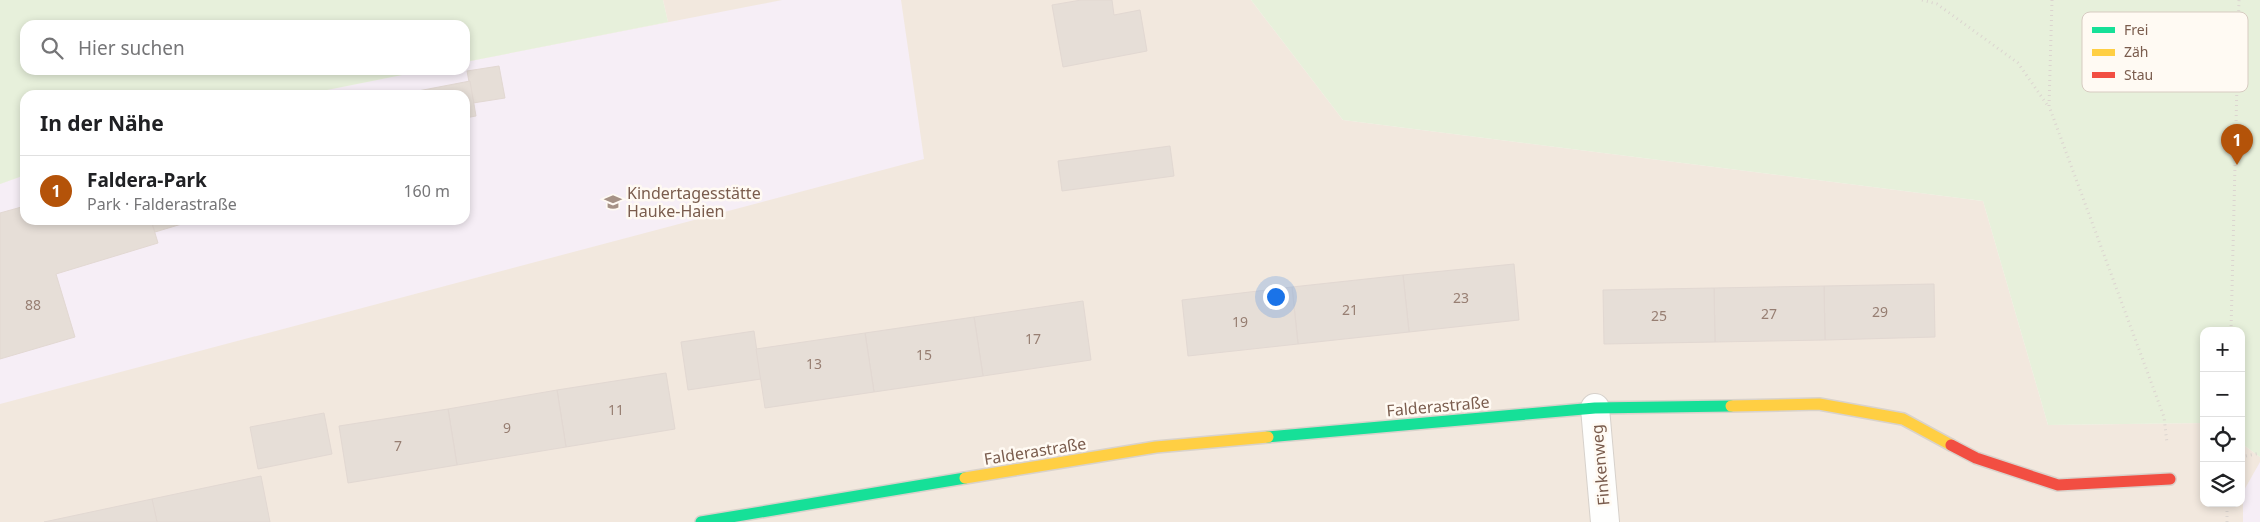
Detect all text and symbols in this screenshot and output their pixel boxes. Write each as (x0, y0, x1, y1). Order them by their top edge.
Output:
legend (2082, 12, 2248, 92)
search box (20, 20, 470, 75)
text: Frei (2124, 20, 2148, 39)
icon: search (38, 34, 66, 62)
text: Hier suchen (78, 35, 185, 61)
text: Zäh (2124, 42, 2149, 61)
text: Stau (2124, 65, 2153, 84)
text: In der Nähe (40, 109, 164, 137)
pin: 1 (2221, 124, 2253, 165)
text: Faldera-Park (87, 167, 207, 193)
text: 1 (51, 180, 61, 202)
text: 160 m (403, 180, 450, 202)
place label: Kindertagesstätte Hauke-Haien (627, 182, 761, 222)
school or university icon: Kindertagesstätte Hauke-Haien (603, 192, 623, 212)
text: Park · Falderastraße (87, 193, 237, 215)
your location (1263, 284, 1289, 310)
house number: 23 (1453, 288, 1469, 307)
house number: 88 (25, 295, 41, 314)
house number: 21 (1342, 300, 1358, 319)
house number: 29 (1872, 302, 1888, 321)
house number: 27 (1761, 304, 1777, 323)
house number: 25 (1651, 306, 1667, 325)
house number: 19 (1232, 312, 1248, 331)
map controls (2200, 327, 2245, 507)
button: + (2200, 327, 2245, 372)
house number: 17 (1025, 329, 1041, 348)
house number: 15 (916, 345, 932, 364)
house number: 13 (806, 354, 822, 373)
button: − (2200, 372, 2245, 417)
street label: Falderastraße (1386, 391, 1490, 421)
house number: 11 (608, 400, 624, 419)
button: locate (2200, 417, 2245, 462)
house number: 9 (503, 418, 511, 437)
street label: Finkenweg (1586, 424, 1614, 506)
street label: Falderastraße (982, 432, 1088, 470)
house number: 7 (394, 436, 402, 455)
button: layers (2200, 462, 2245, 507)

